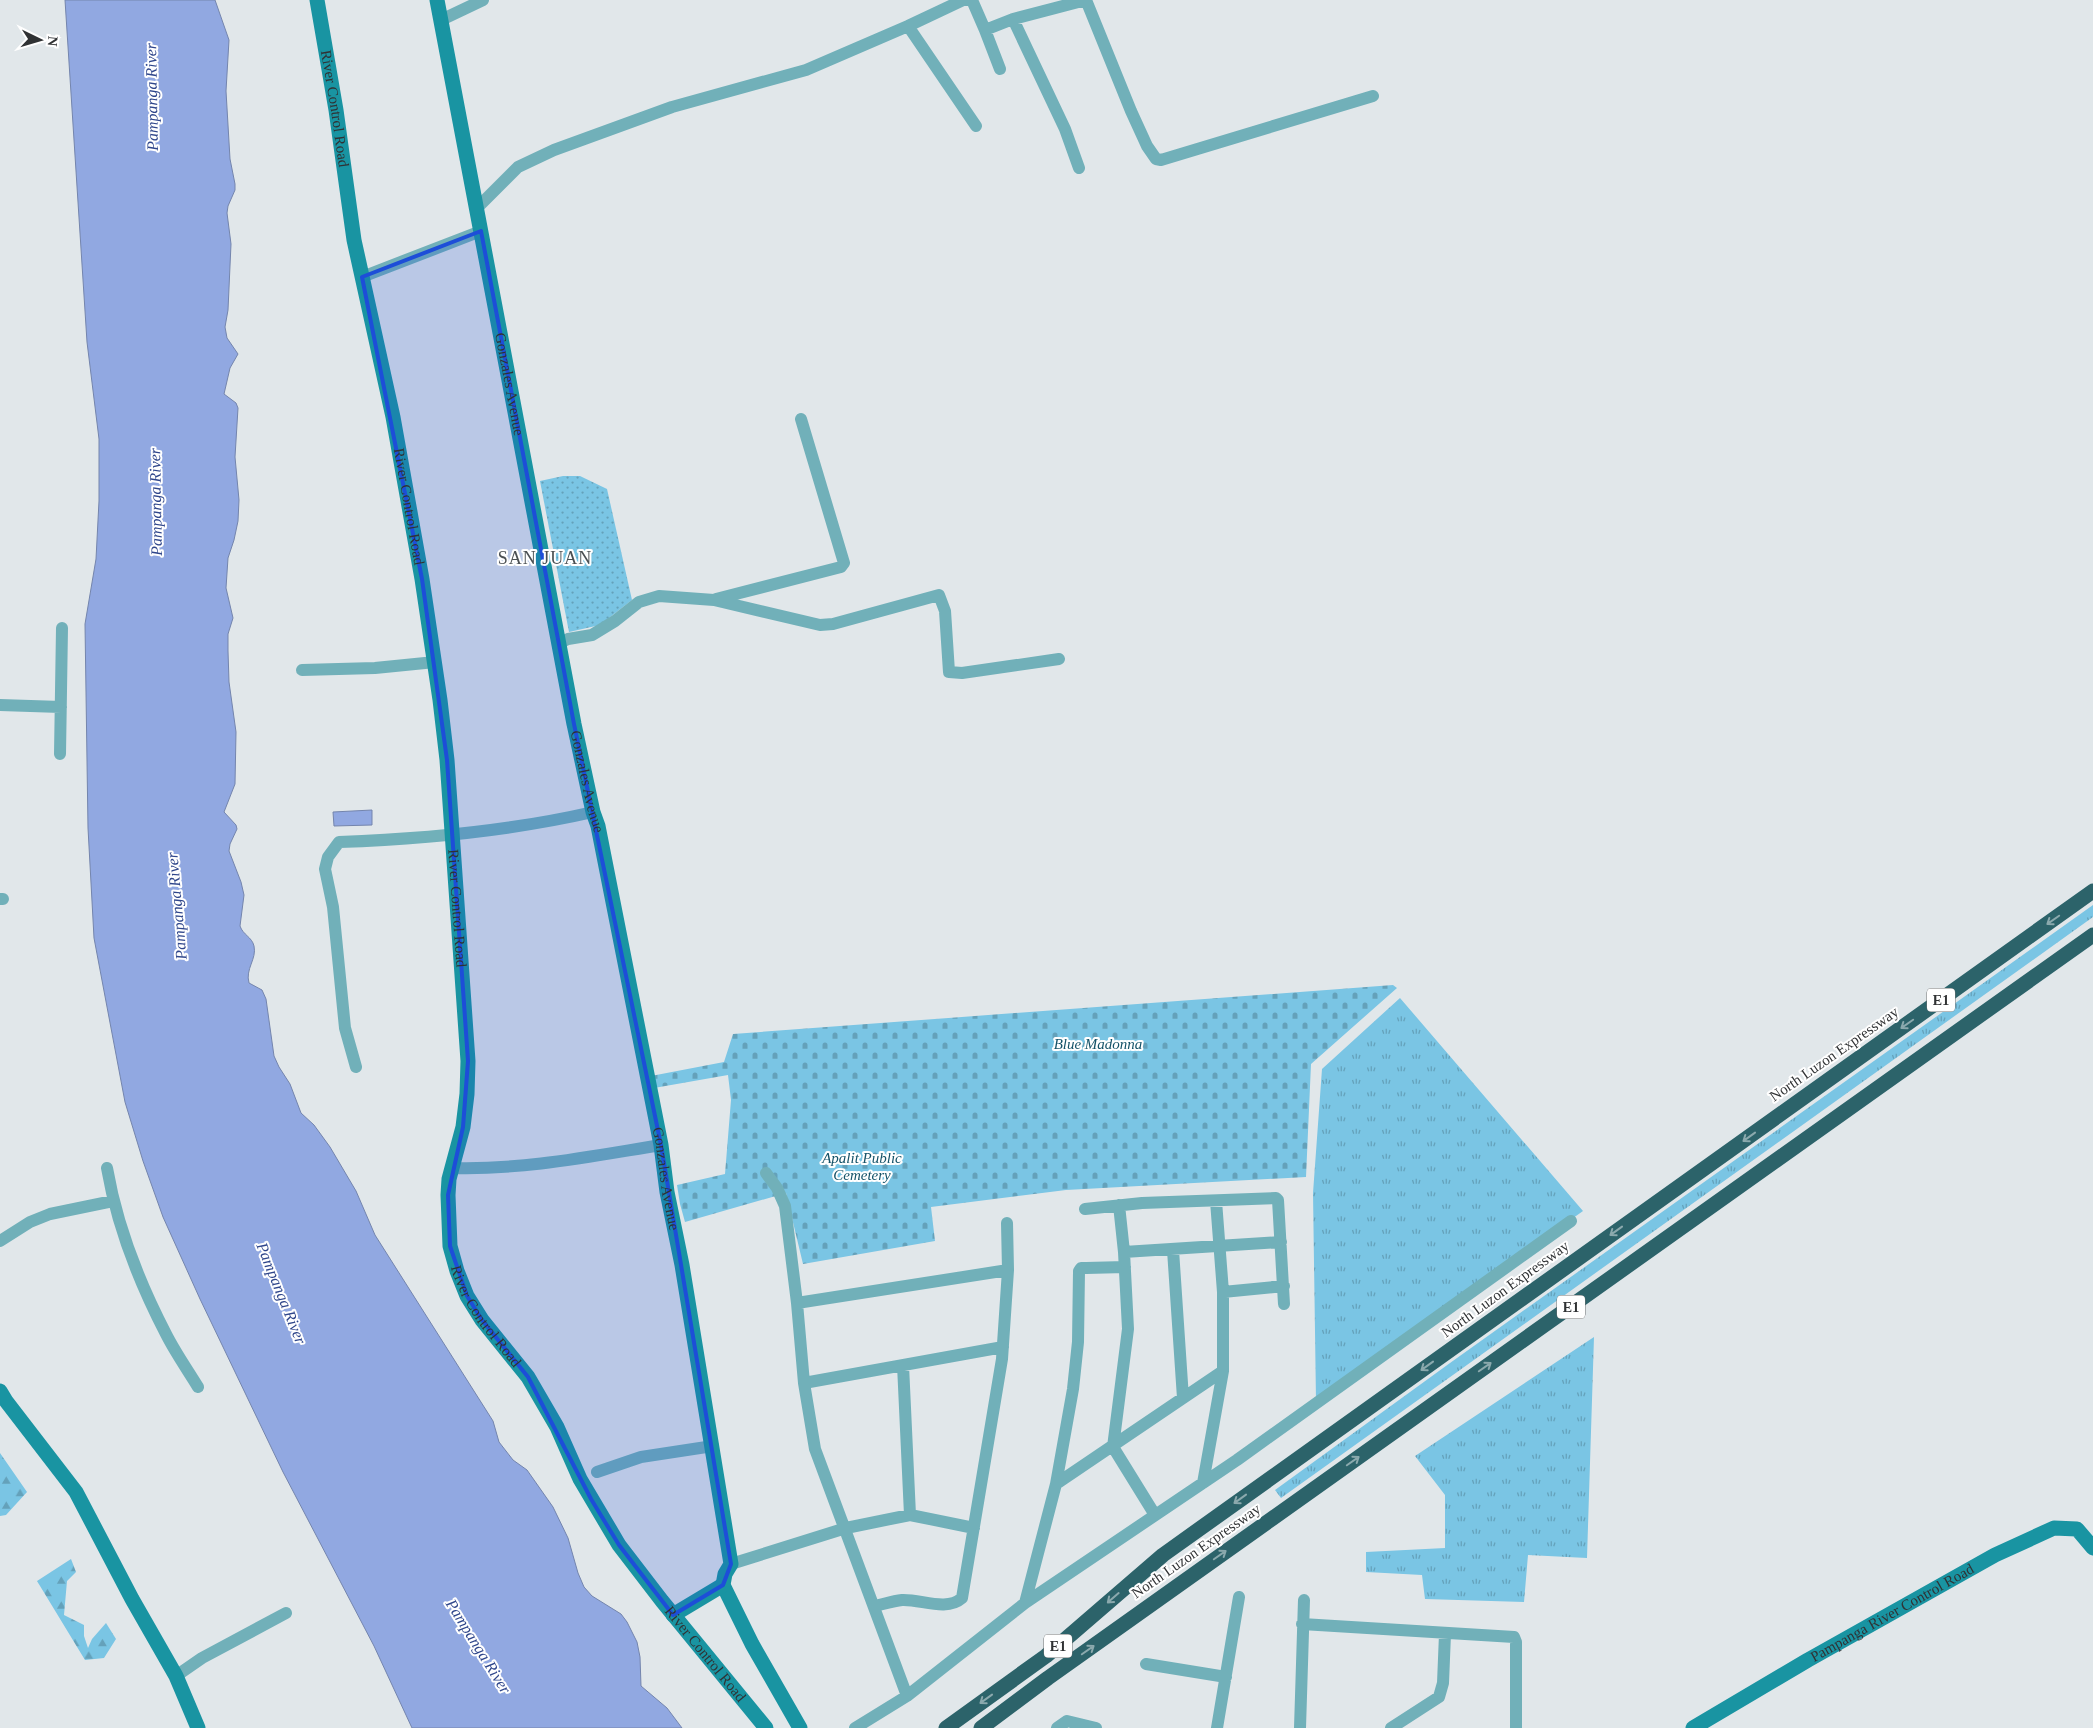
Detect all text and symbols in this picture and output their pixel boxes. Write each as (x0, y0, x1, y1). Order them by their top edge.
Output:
north arrow (15, 15, 65, 65)
text: N (45, 35, 60, 47)
water label: Pampanga River (142, 42, 162, 152)
street label: River Control Road (318, 49, 352, 169)
street label: Gonzales Avenue (492, 331, 527, 437)
water label: Pampanga River (146, 447, 166, 557)
street label: River Control Road (391, 447, 427, 567)
district label: SAN JUAN (498, 548, 592, 568)
street label: Gonzales Avenue (568, 729, 607, 834)
street label: River Control Road (445, 849, 469, 968)
water label: Pampanga River (163, 851, 191, 961)
one-way arrow (2047, 914, 2060, 925)
road number: E1 (1927, 988, 1955, 1012)
street label: North Luzon Expressway (1767, 1003, 1902, 1105)
one-way arrow (1900, 1019, 1914, 1029)
park label: Blue Madonna (1054, 1036, 1142, 1052)
street label: Gonzales Avenue (650, 1126, 683, 1232)
one-way arrow (1742, 1132, 1756, 1142)
park label: Apalit Public Cemetery (821, 1150, 902, 1183)
one-way arrow (1610, 1226, 1624, 1236)
street label: North Luzon Expressway (1438, 1237, 1572, 1341)
water label: Pampanga River (252, 1239, 310, 1348)
street label: River Control Road (448, 1264, 525, 1370)
road number: E1 (1557, 1295, 1585, 1318)
one-way arrow (1420, 1361, 1434, 1371)
one-way arrow (1478, 1362, 1491, 1373)
one-way arrow (1346, 1456, 1359, 1467)
one-way arrow (1233, 1494, 1247, 1504)
street label: North Luzon Expressway (1129, 1500, 1264, 1602)
one-way arrow (1213, 1550, 1226, 1561)
street label: Pampanga River Control Road (1808, 1560, 1977, 1665)
one-way arrow (1107, 1592, 1120, 1603)
water label: Pampanga River (441, 1595, 515, 1698)
street label: River Control Road (662, 1603, 749, 1705)
road number: E1 (1044, 1634, 1072, 1658)
one-way arrow (1081, 1645, 1095, 1655)
one-way arrow (979, 1694, 993, 1704)

